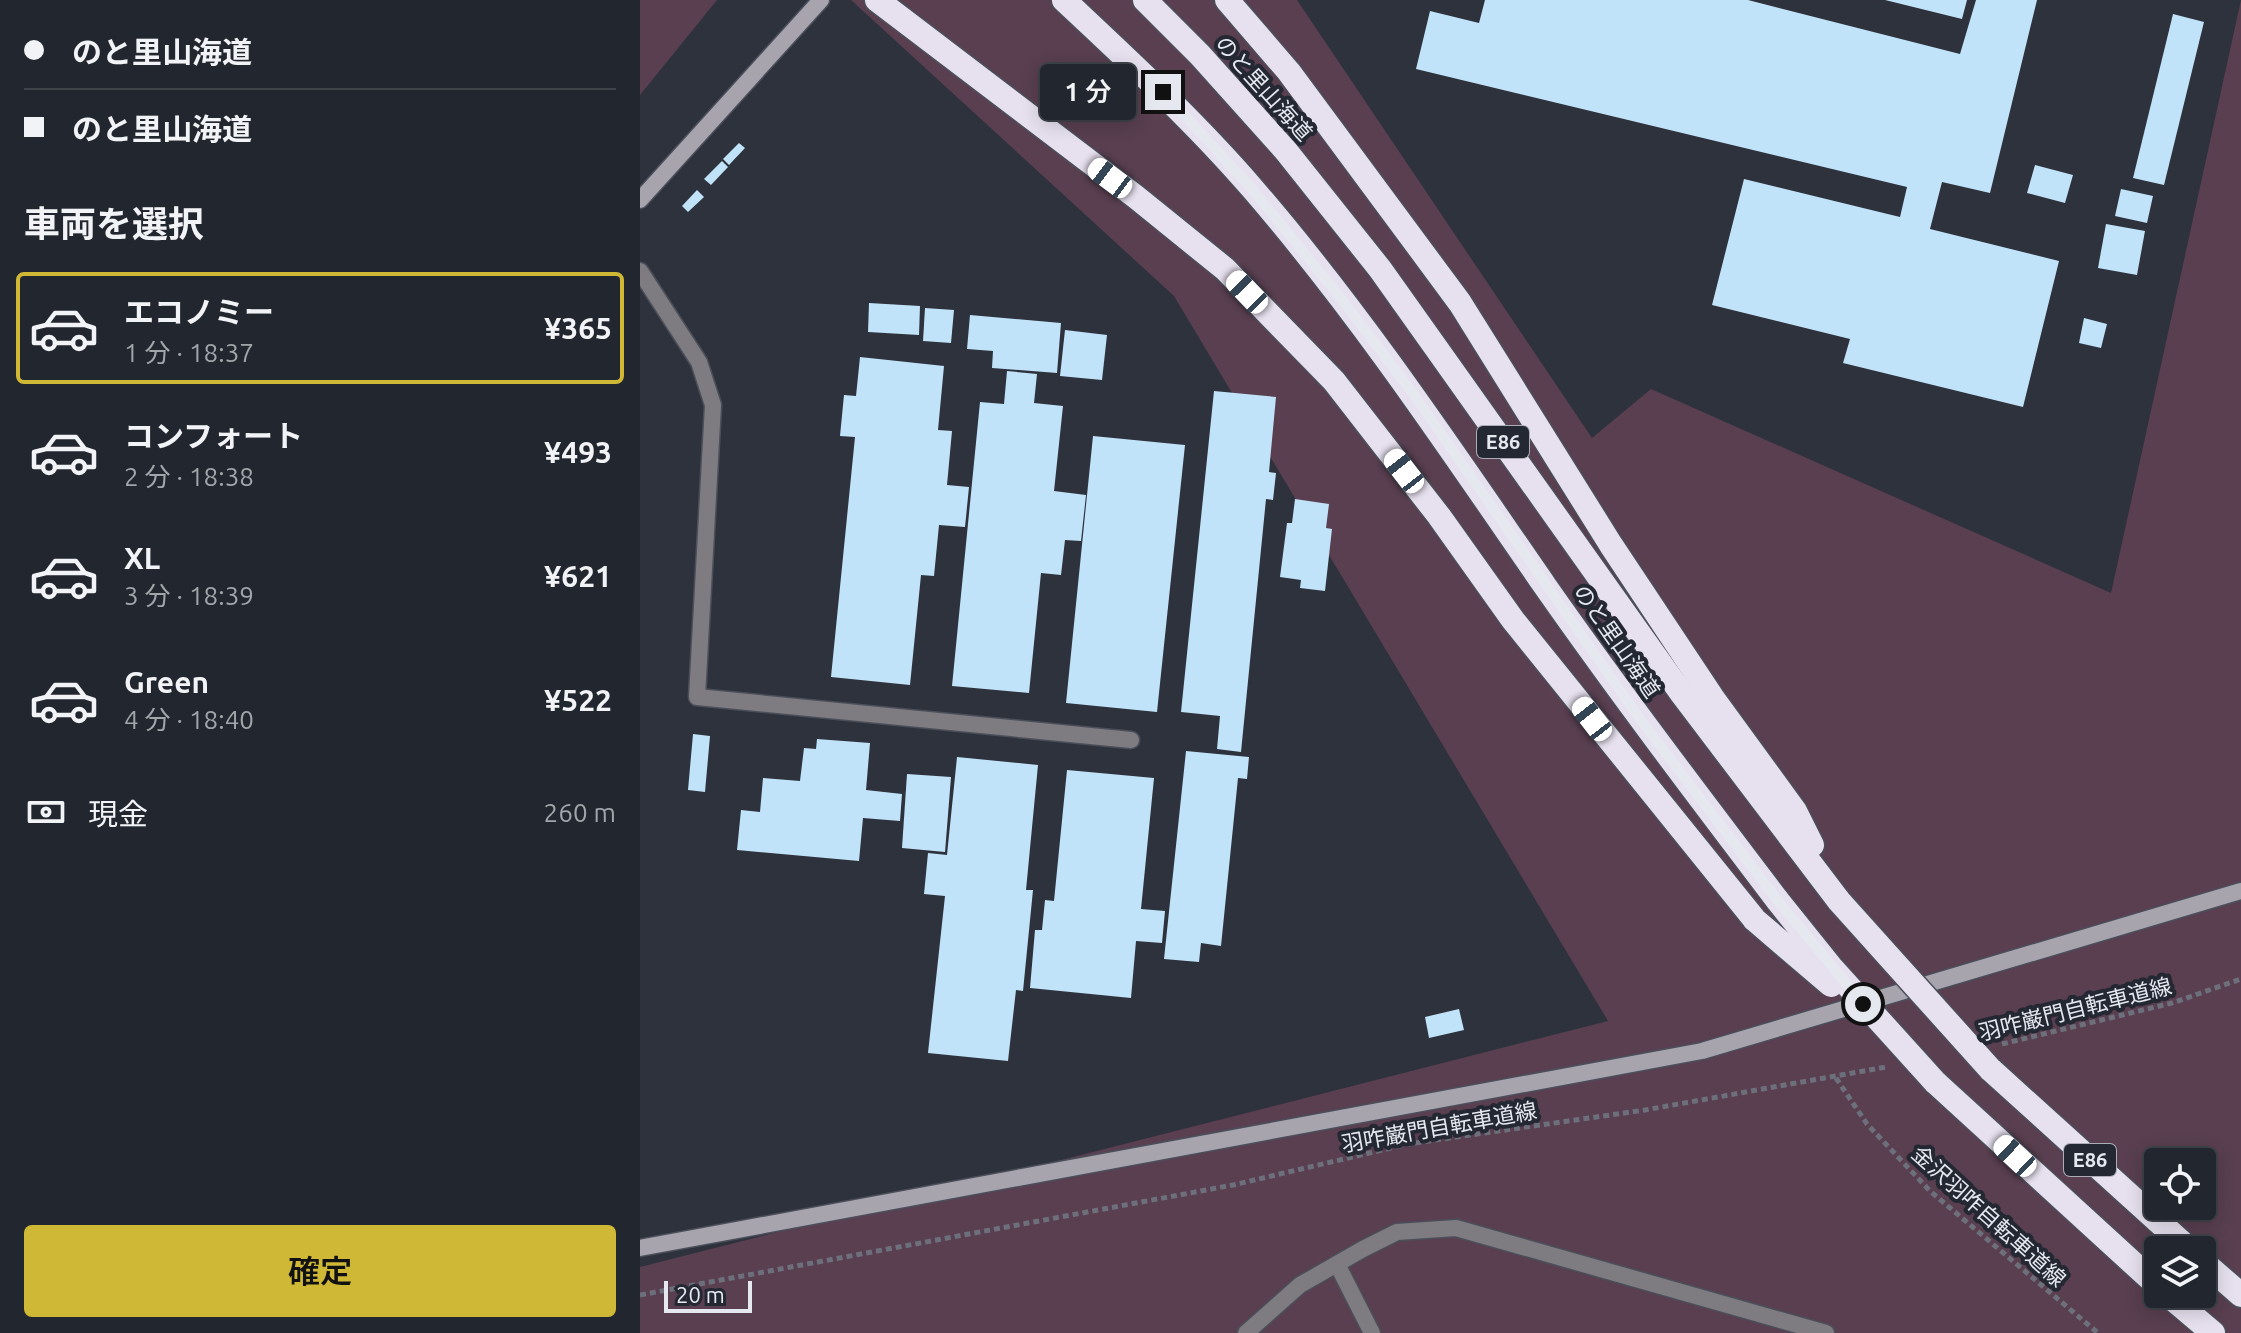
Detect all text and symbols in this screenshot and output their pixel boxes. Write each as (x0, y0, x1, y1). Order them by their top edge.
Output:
street label: のと里山海道 (1211, 30, 1318, 145)
text: のと里山海道 (72, 35, 252, 69)
callout: 1 分 (1039, 64, 1135, 120)
route end (1145, 74, 1181, 110)
text: 1 分 (1065, 77, 1111, 106)
text: のと里山海道 (72, 112, 252, 146)
car (1084, 154, 1136, 202)
text: 車両を選択 (24, 203, 204, 244)
car (1222, 266, 1272, 318)
icon: car (28, 292, 100, 364)
text: エコノミー (124, 295, 274, 329)
text: ¥365 (544, 311, 612, 345)
text: 1 分 · 18:37 (124, 338, 254, 367)
icon: car (28, 416, 100, 488)
text: コンフォート (124, 419, 303, 453)
road number: E86 (1477, 426, 1529, 458)
text: ¥493 (544, 435, 612, 469)
car (1380, 445, 1428, 497)
text: 2 分 · 18:38 (124, 462, 254, 491)
icon: car (28, 540, 100, 612)
text: XL (124, 541, 160, 575)
text: ¥621 (544, 559, 612, 593)
street label: のと里山海道 (1569, 579, 1666, 702)
text: 3 分 · 18:39 (124, 581, 254, 610)
icon: car (28, 664, 100, 736)
text: Green (124, 665, 209, 699)
text: ¥522 (544, 683, 612, 717)
car (1568, 693, 1616, 745)
text: 4 分 · 18:40 (124, 705, 254, 734)
icon: cash (24, 790, 68, 834)
text: 現金 (88, 797, 148, 831)
text: 260 m (544, 798, 616, 827)
street label: 羽咋巌門自転車道線 (1976, 972, 2174, 1045)
route start (1845, 986, 1881, 1022)
street label: 羽咋巌門自転車道線 (1339, 1097, 1539, 1156)
car (1989, 1131, 2041, 1181)
street label: 金沢羽咋自転車道線 (1907, 1140, 2071, 1291)
road number: E86 (2064, 1144, 2116, 1176)
map controls (2144, 1148, 2216, 1308)
button: locate (2144, 1148, 2216, 1220)
button: 確定 (24, 1225, 616, 1317)
button: layers (2144, 1236, 2216, 1308)
scale bar (664, 1277, 752, 1313)
text: 20 m (676, 1282, 725, 1307)

